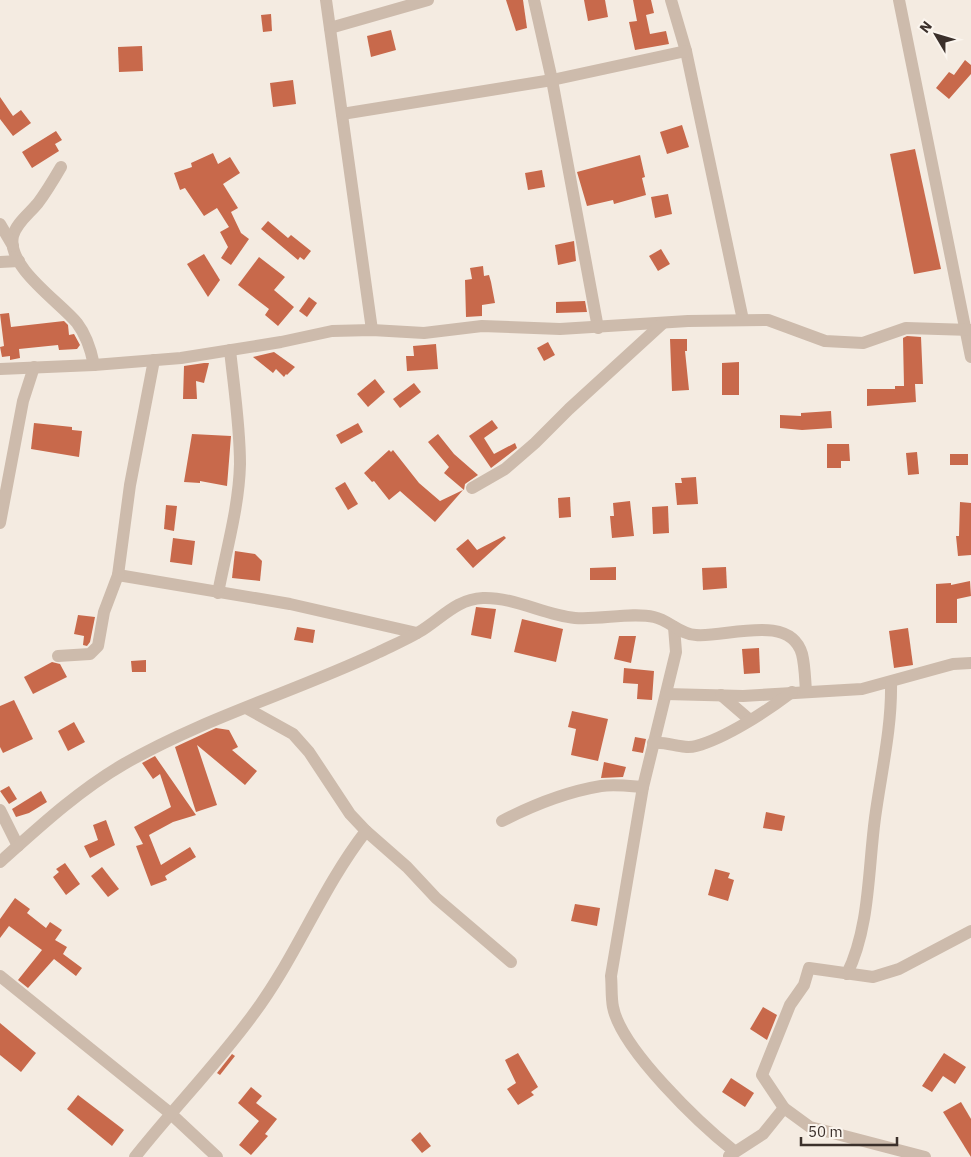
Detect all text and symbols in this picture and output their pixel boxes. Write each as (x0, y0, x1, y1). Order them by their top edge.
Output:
north arrow (911, 10, 961, 60)
text: N (916, 17, 936, 37)
scale bar (801, 1114, 897, 1146)
text: 50 m (808, 1122, 843, 1141)

